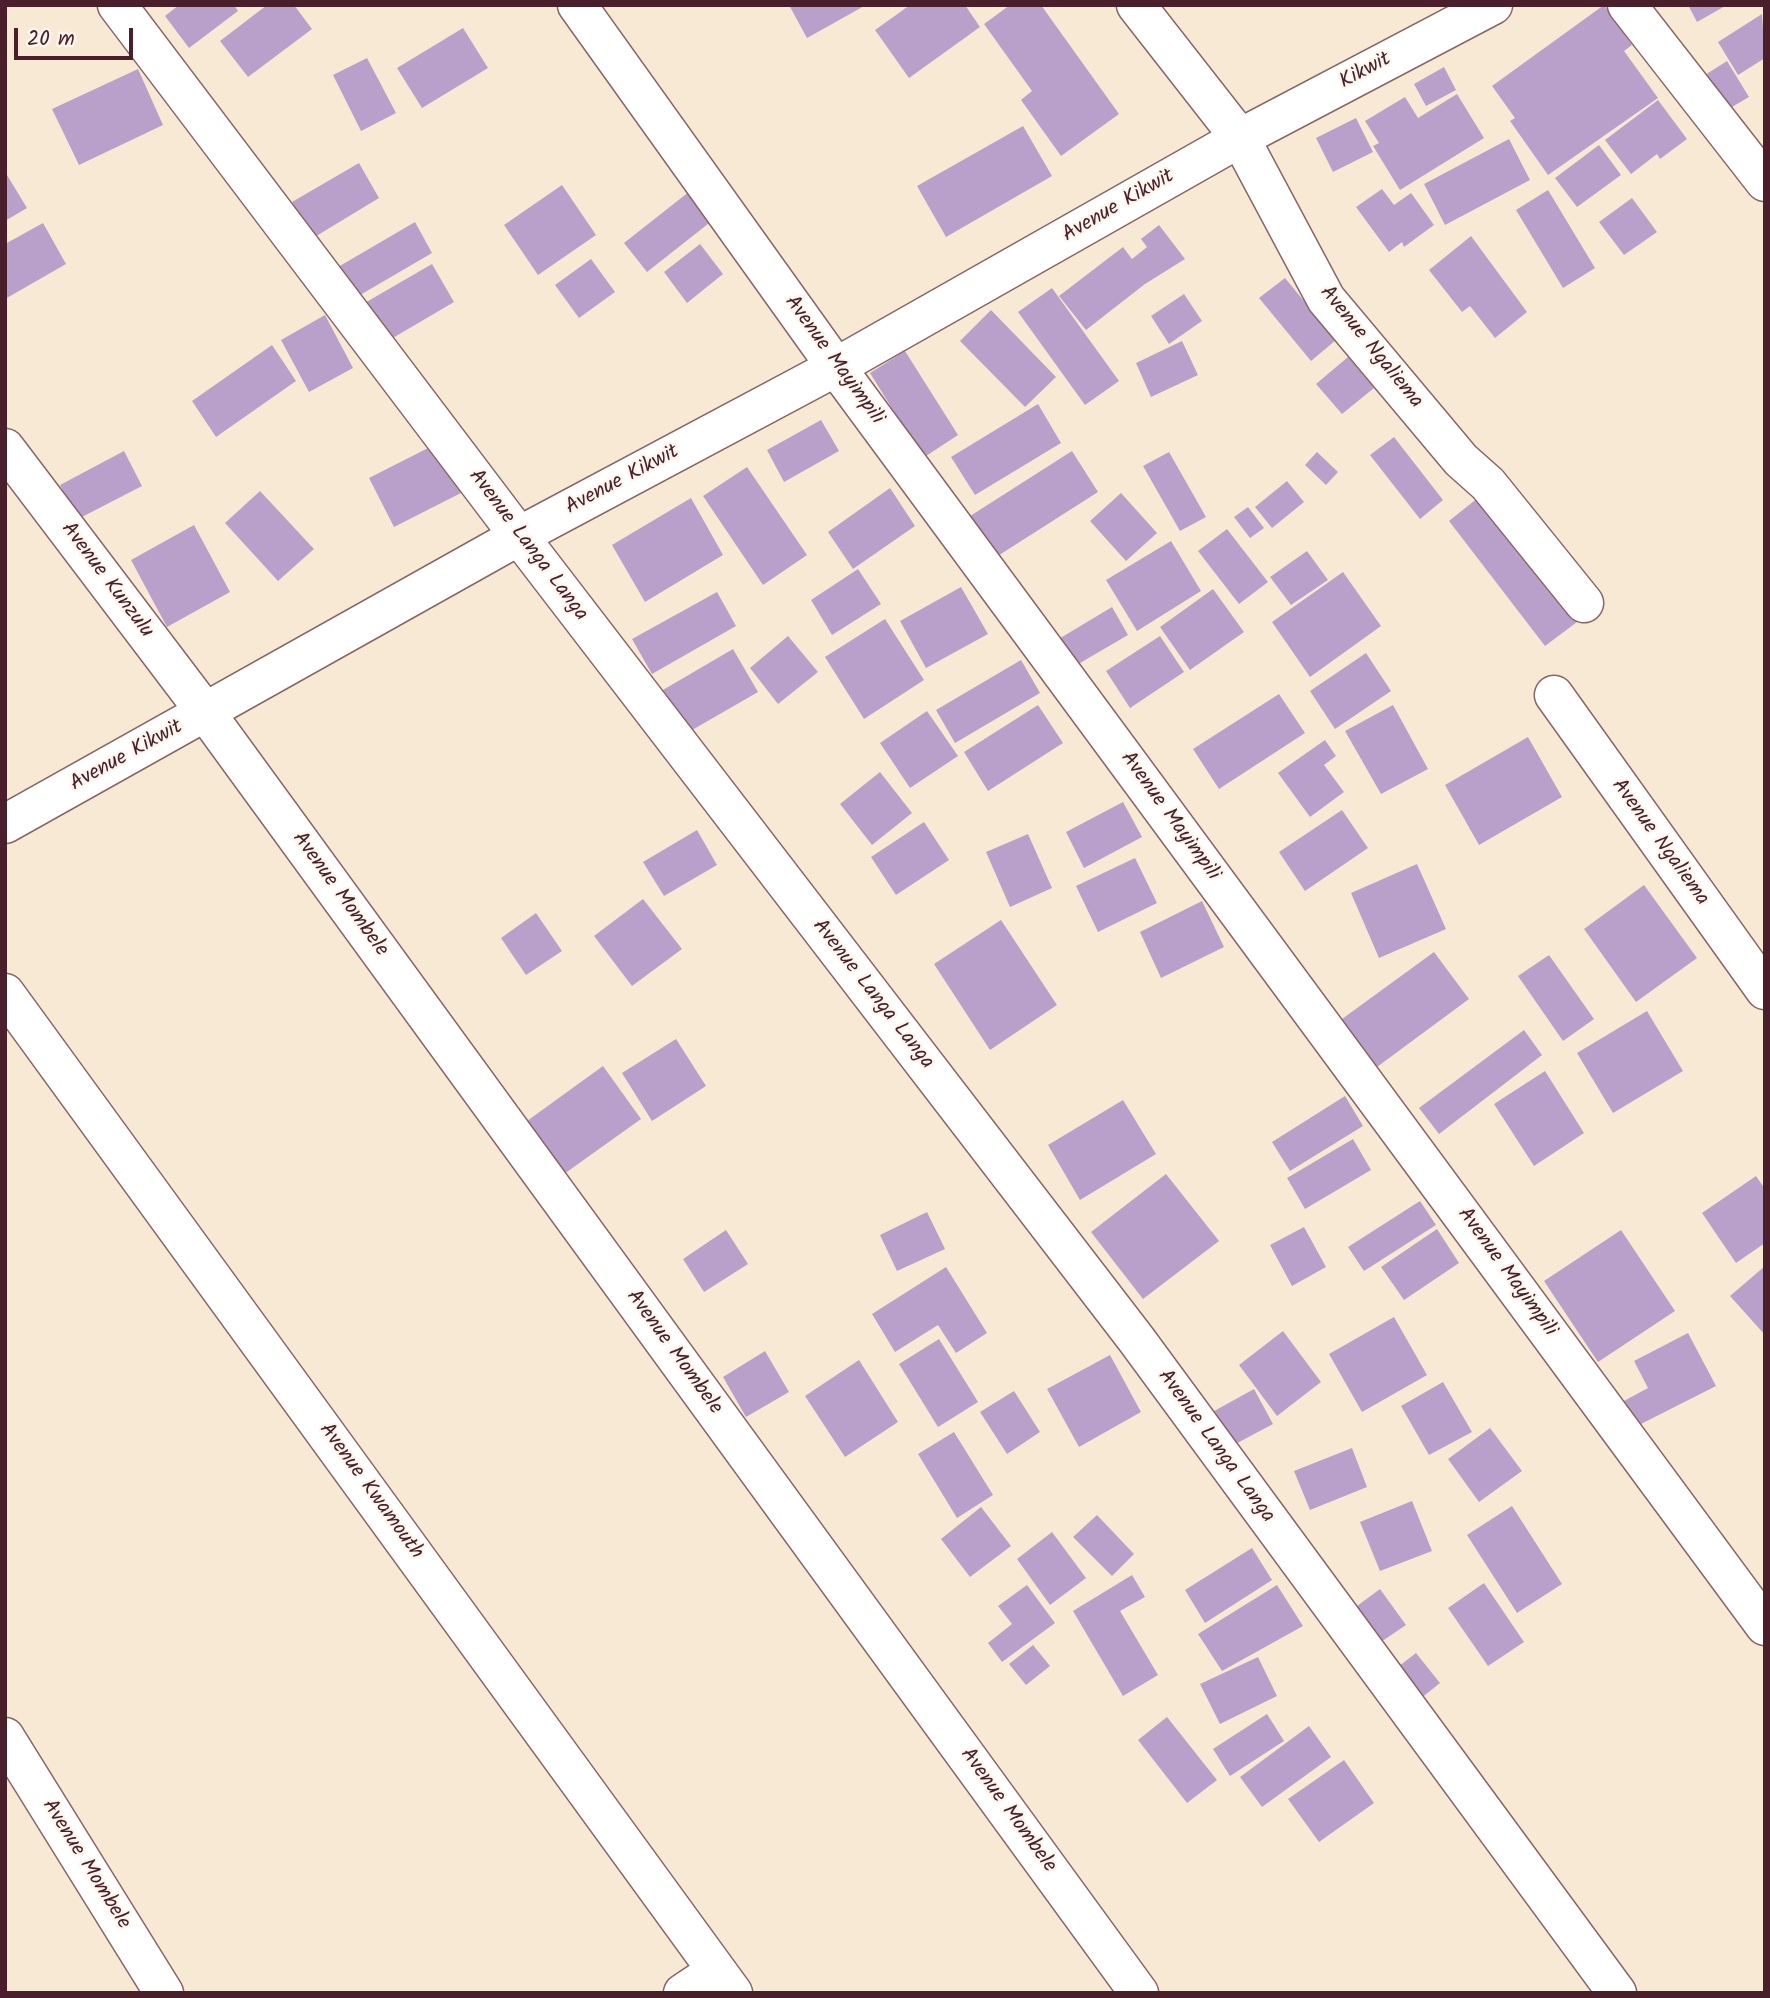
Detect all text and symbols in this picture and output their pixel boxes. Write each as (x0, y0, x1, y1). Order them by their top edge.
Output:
scale bar (18, 14, 136, 58)
text: 20 m (27, 23, 75, 56)
street label: Kikwit (1336, 48, 1396, 96)
street label: Avenue Kikwit (1059, 165, 1179, 249)
street label: Avenue Ngaliema (1313, 282, 1427, 414)
street label: Avenue Mayimpili (778, 292, 888, 430)
street label: Avenue Kikwit (562, 441, 684, 521)
street label: Avenue Langa Langa (462, 465, 592, 627)
street label: Avenue Kunzulu (54, 518, 158, 644)
street label: Avenue Kikwit (66, 716, 188, 798)
street label: Avenue Mayimpili (1114, 748, 1224, 886)
street label: Avenue Ngaliema (1605, 775, 1713, 911)
street label: Avenue Mombele (285, 828, 393, 962)
street label: Avenue Langa Langa (806, 915, 938, 1075)
street label: Avenue Mayimpili (1451, 1204, 1561, 1342)
street label: Avenue Mombele (619, 1286, 727, 1420)
street label: Avenue Langa Langa (1151, 1365, 1279, 1529)
street label: Avenue Kwamouth (312, 1419, 428, 1565)
street label: Avenue Mombele (953, 1744, 1061, 1878)
street label: Avenue Mombele (35, 1796, 135, 1934)

